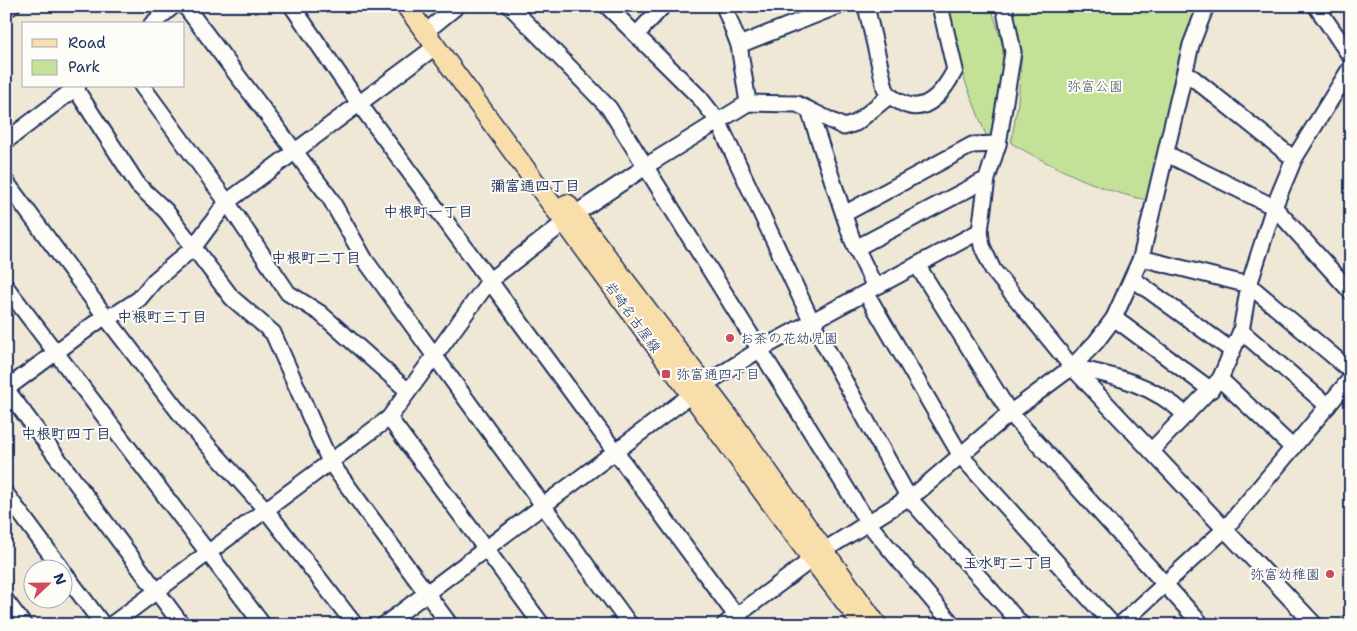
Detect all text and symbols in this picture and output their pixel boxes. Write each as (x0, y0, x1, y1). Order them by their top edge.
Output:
legend (22, 22, 185, 88)
text: Road (68, 33, 106, 53)
text: Park (68, 57, 100, 77)
park label: 弥富公園 (1067, 77, 1123, 95)
district label: 彌富通四丁目 (490, 176, 580, 196)
district label: 中根町一丁目 (383, 202, 473, 222)
district label: 中根町二丁目 (271, 248, 361, 268)
street label: 岩崎名古屋線 (601, 278, 665, 356)
district label: 中根町三丁目 (117, 307, 207, 327)
place label: お茶の花幼児園 (740, 329, 838, 347)
marker: お茶の花幼児園 (724, 332, 736, 344)
place label: 弥富通四丁目 (676, 365, 760, 383)
marker: 弥富通四丁目 (660, 368, 672, 380)
district label: 中根町四丁目 (21, 424, 111, 444)
district label: 玉水町二丁目 (963, 553, 1053, 573)
north arrow (22, 558, 72, 608)
place label: 弥富幼稚園 (1250, 565, 1320, 583)
marker: 弥富幼稚園 (1324, 568, 1336, 580)
text: N (50, 571, 70, 588)

